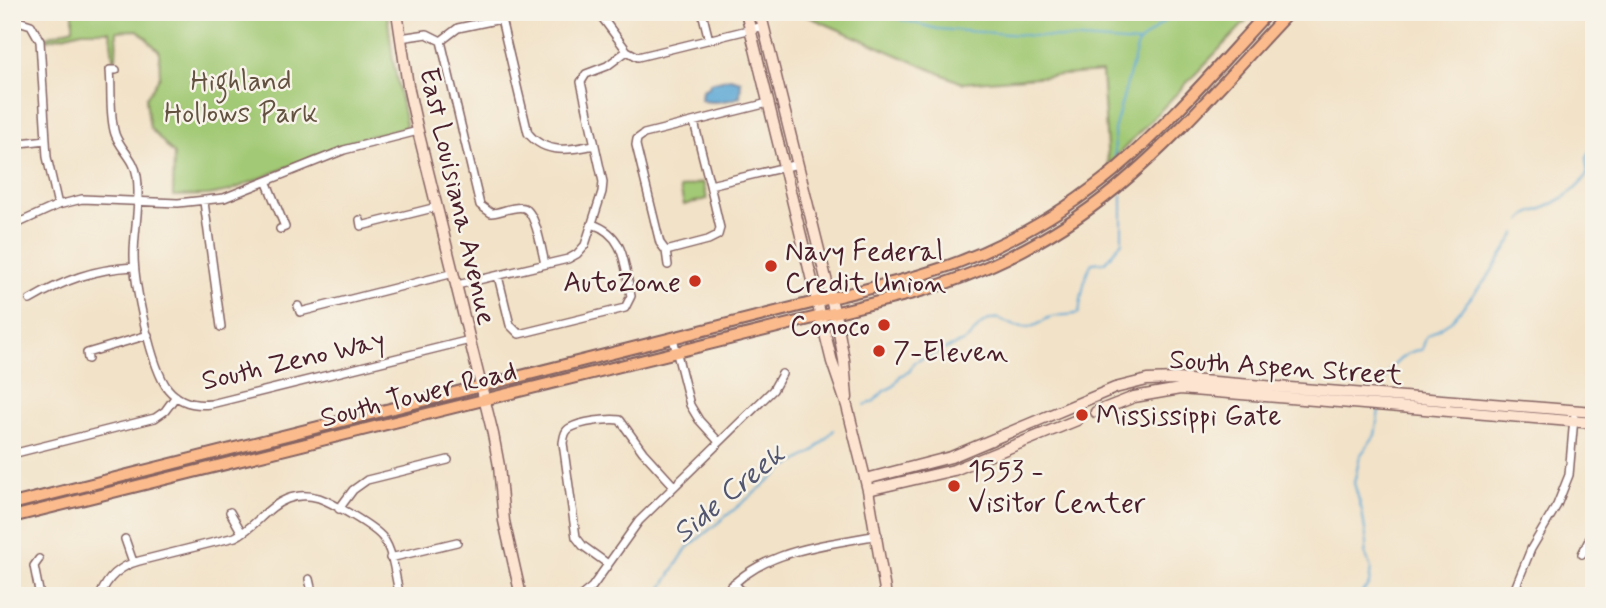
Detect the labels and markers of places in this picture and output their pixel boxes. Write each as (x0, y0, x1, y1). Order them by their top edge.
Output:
place label: Navy Federal Credit Union (785, 234, 946, 303)
marker: Navy Federal Credit Union (763, 258, 779, 274)
place label: AutoZone (563, 265, 681, 302)
marker: AutoZone (687, 273, 703, 289)
place label: Conoco (790, 309, 870, 346)
marker: Conoco (876, 317, 892, 333)
place label: 7-Eleven (893, 335, 1008, 372)
marker: 7-Eleven (871, 343, 887, 359)
place label: Mississippi Gate (1096, 399, 1281, 436)
marker: Mississippi Gate (1074, 407, 1090, 423)
place label: 1553 - Visitor Center (968, 454, 1146, 523)
marker: 1553 - Visitor Center (946, 478, 962, 494)

